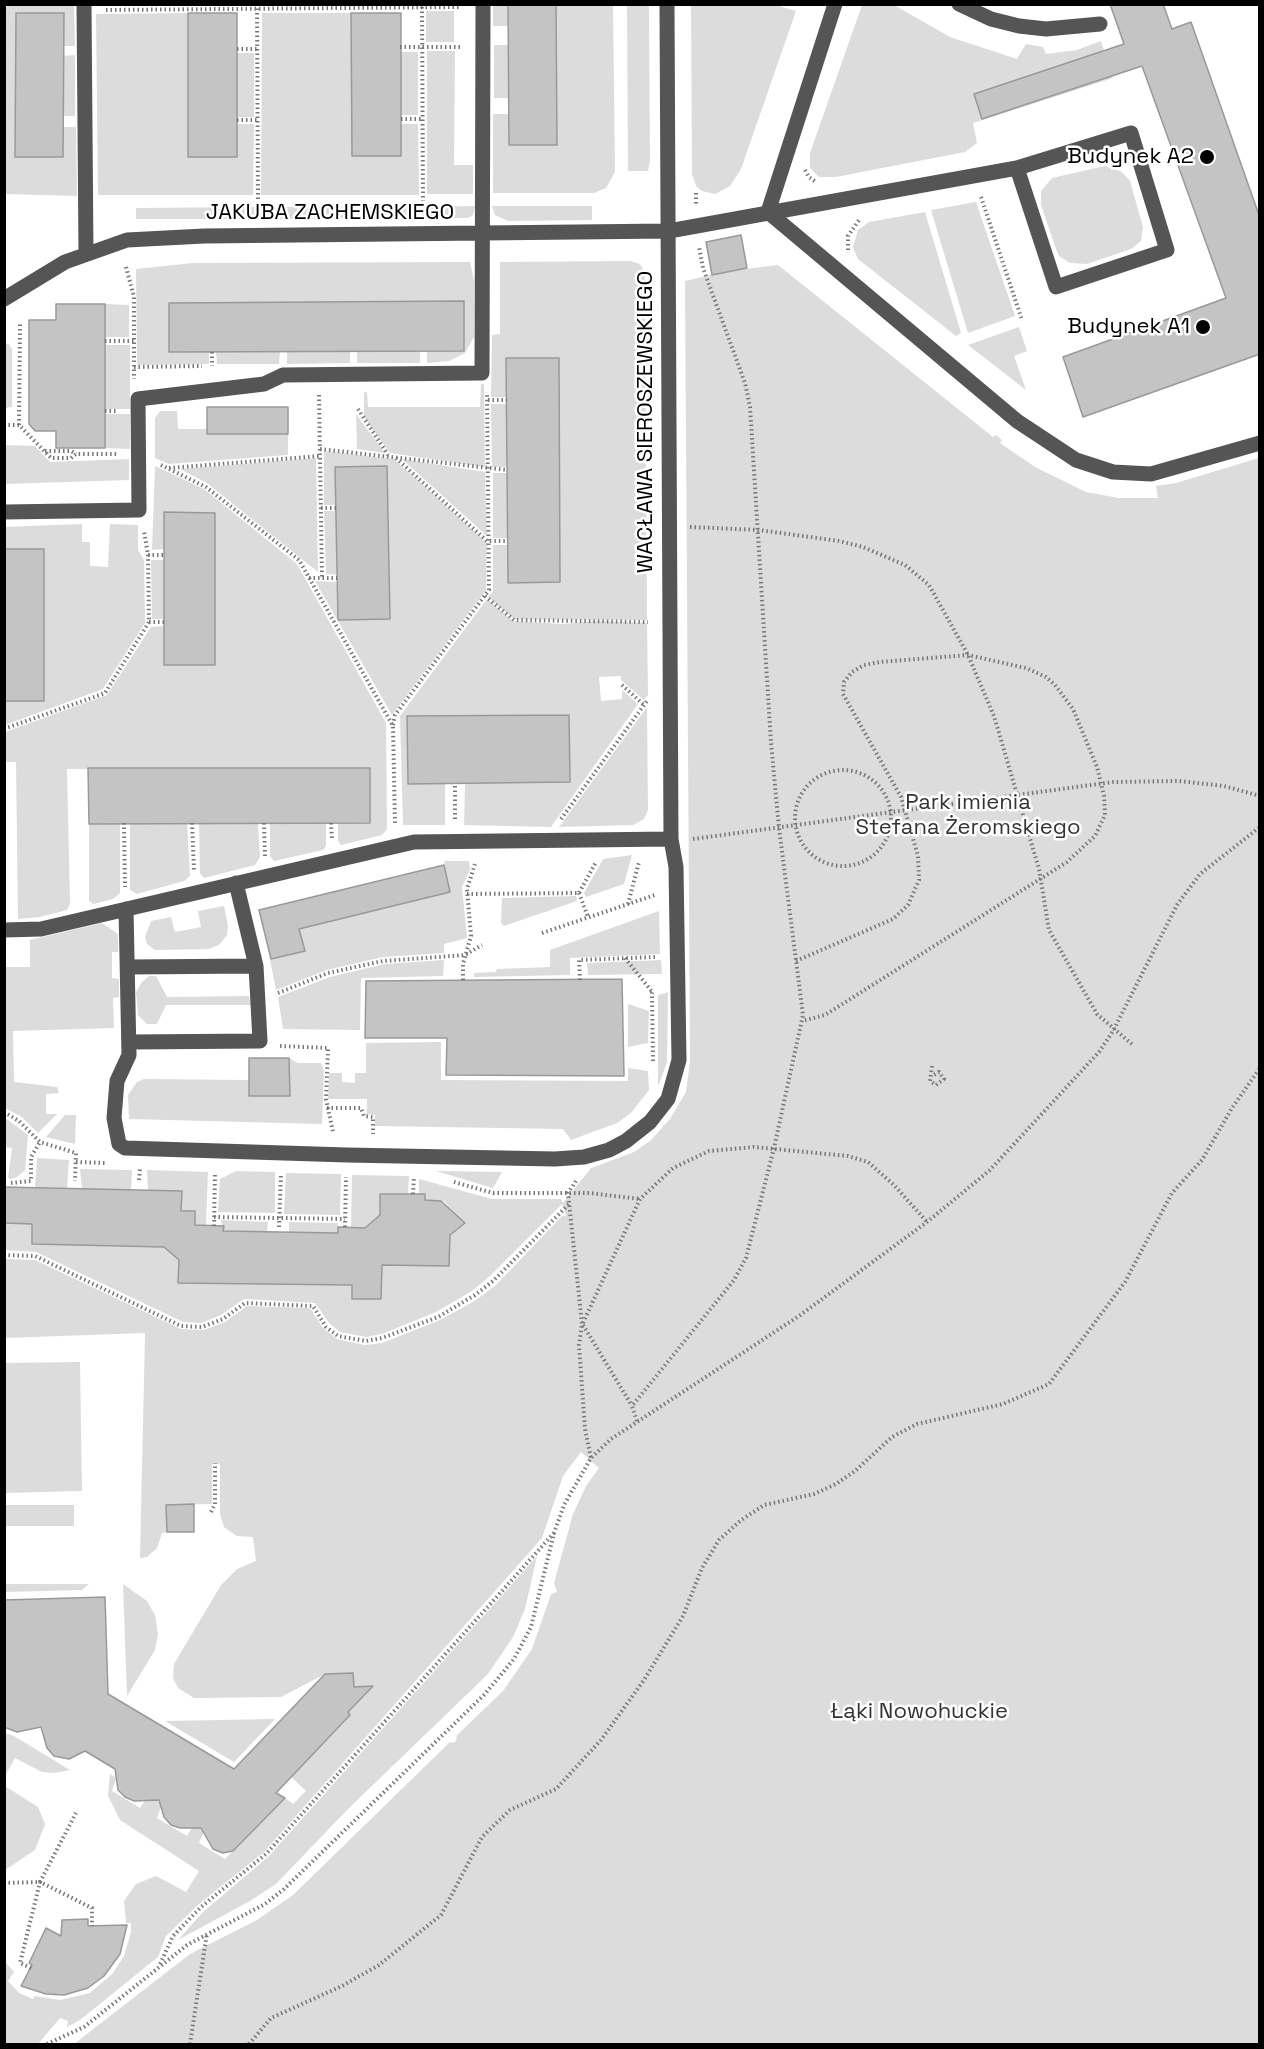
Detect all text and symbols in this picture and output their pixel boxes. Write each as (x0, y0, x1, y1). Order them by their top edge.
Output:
place label: Budynek A2 (1067, 144, 1194, 170)
marker: Budynek A2 (1198, 148, 1216, 166)
street label: JAKUBA ZACHEMSKIEGO (206, 200, 454, 226)
street label: WACŁAWA SIEROSZEWSKIEGO (633, 271, 659, 573)
place label: Budynek A1 (1067, 314, 1190, 340)
marker: Budynek A1 (1194, 318, 1212, 336)
park label: Park imienia Stefana Żeromskiego (855, 790, 1081, 842)
park label: Łąki Nowohuckie (830, 1699, 1008, 1725)

